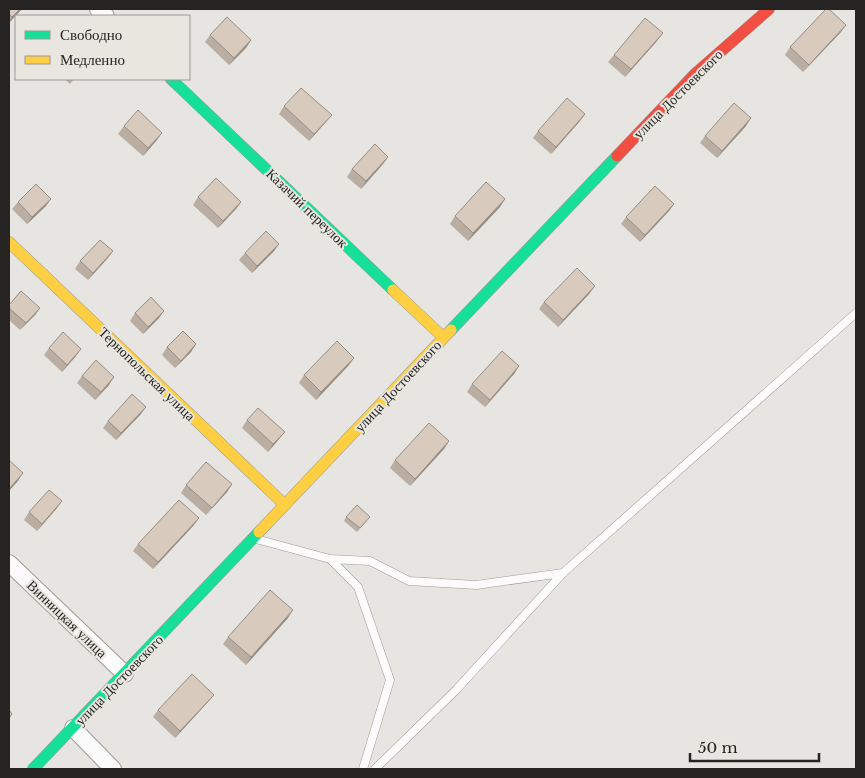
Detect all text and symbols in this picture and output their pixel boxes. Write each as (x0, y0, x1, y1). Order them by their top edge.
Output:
legend (15, 15, 190, 80)
text: Свободно (60, 25, 122, 44)
street label: улица Достоевского (629, 45, 727, 143)
text: Медленно (60, 50, 125, 69)
street label: Казачий переулок (262, 165, 352, 252)
street label: Тернопольская улица (95, 323, 200, 425)
street label: улица Достоевского (351, 336, 445, 436)
street label: Винницкая улица (23, 576, 111, 662)
street label: улица Достоевского (71, 631, 167, 729)
scale bar (690, 730, 819, 762)
text: 50 m (698, 738, 738, 757)

